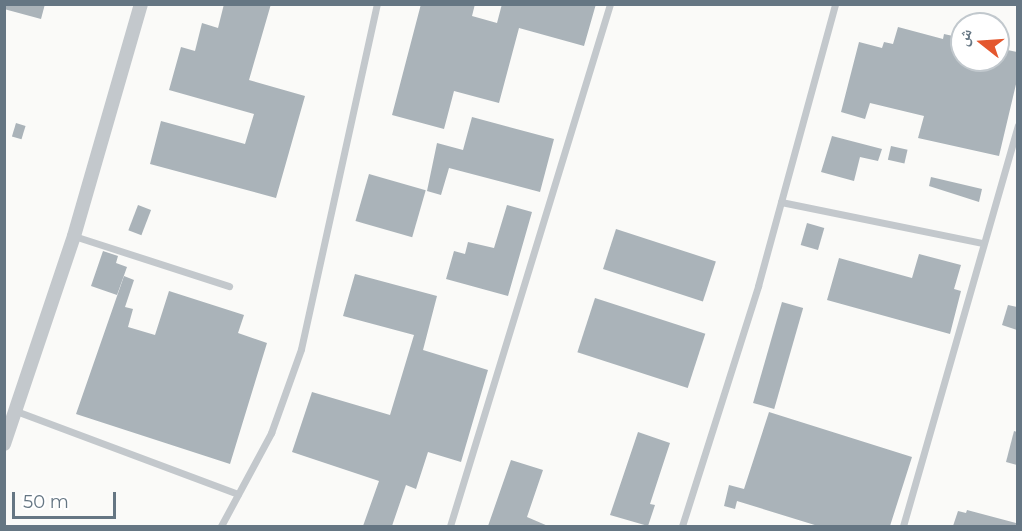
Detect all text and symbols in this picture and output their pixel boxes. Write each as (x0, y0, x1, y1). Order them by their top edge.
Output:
north arrow (950, 12, 1010, 72)
text: ش (953, 26, 976, 48)
scale bar (15, 480, 118, 518)
text: 50 m (23, 491, 69, 513)

